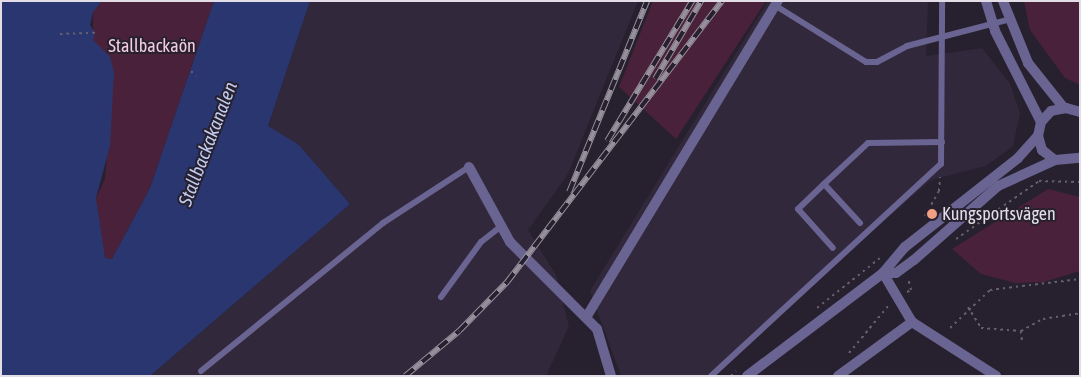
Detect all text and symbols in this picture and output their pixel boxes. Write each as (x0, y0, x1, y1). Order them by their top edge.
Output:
park label: Stallbackaön (108, 35, 196, 57)
water label: Stallbackakanalen (174, 79, 242, 209)
place label: Kungsportsvägen (942, 203, 1056, 225)
marker: Kungsportsvägen (926, 208, 938, 220)

